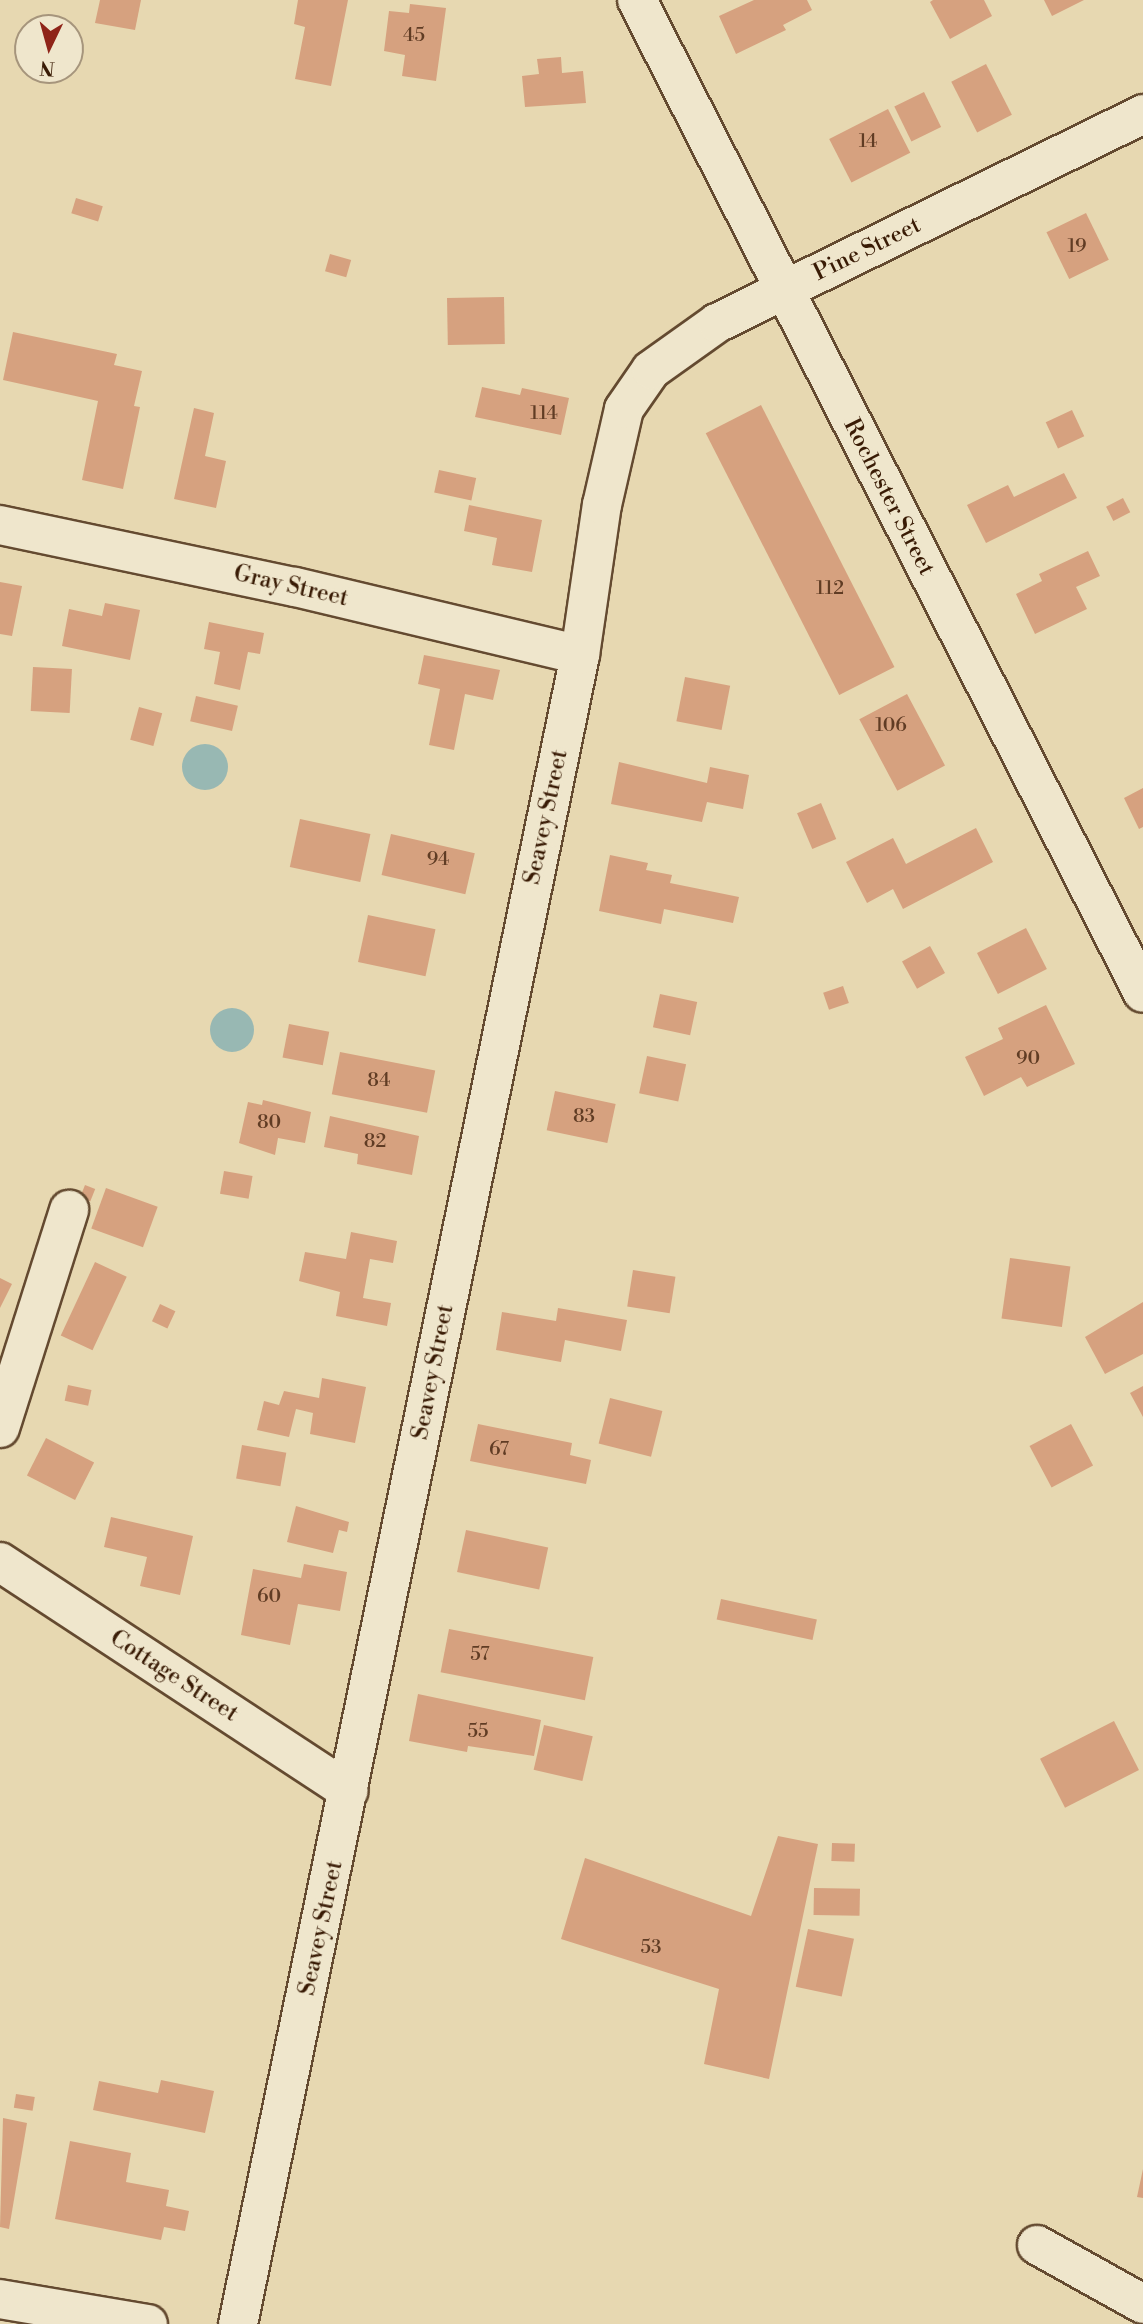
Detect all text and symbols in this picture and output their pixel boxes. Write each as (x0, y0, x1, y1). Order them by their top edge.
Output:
north arrow (14, 14, 84, 84)
house number: 45 (403, 25, 425, 47)
text: N (39, 55, 56, 81)
house number: 14 (859, 131, 877, 153)
street label: Pine Street (809, 211, 925, 287)
house number: 19 (1067, 236, 1087, 258)
house number: 114 (530, 403, 558, 425)
street label: Rochester Street (838, 414, 940, 580)
street label: Gray Street (231, 559, 351, 613)
house number: 112 (816, 578, 844, 600)
house number: 106 (875, 715, 907, 737)
street label: Seavey Street (518, 747, 574, 887)
house number: 94 (427, 849, 449, 871)
house number: 90 (1016, 1048, 1040, 1070)
house number: 84 (367, 1070, 391, 1092)
house number: 83 (573, 1106, 595, 1128)
house number: 80 (257, 1112, 281, 1134)
house number: 82 (364, 1131, 386, 1153)
street label: Seavey Street (406, 1302, 460, 1442)
house number: 67 (489, 1439, 509, 1461)
house number: 60 (257, 1586, 281, 1608)
street label: Cottage Street (105, 1624, 243, 1728)
house number: 57 (470, 1644, 490, 1666)
house number: 55 (468, 1721, 488, 1743)
street label: Seavey Street (293, 1858, 349, 1998)
house number: 53 (641, 1937, 661, 1959)

